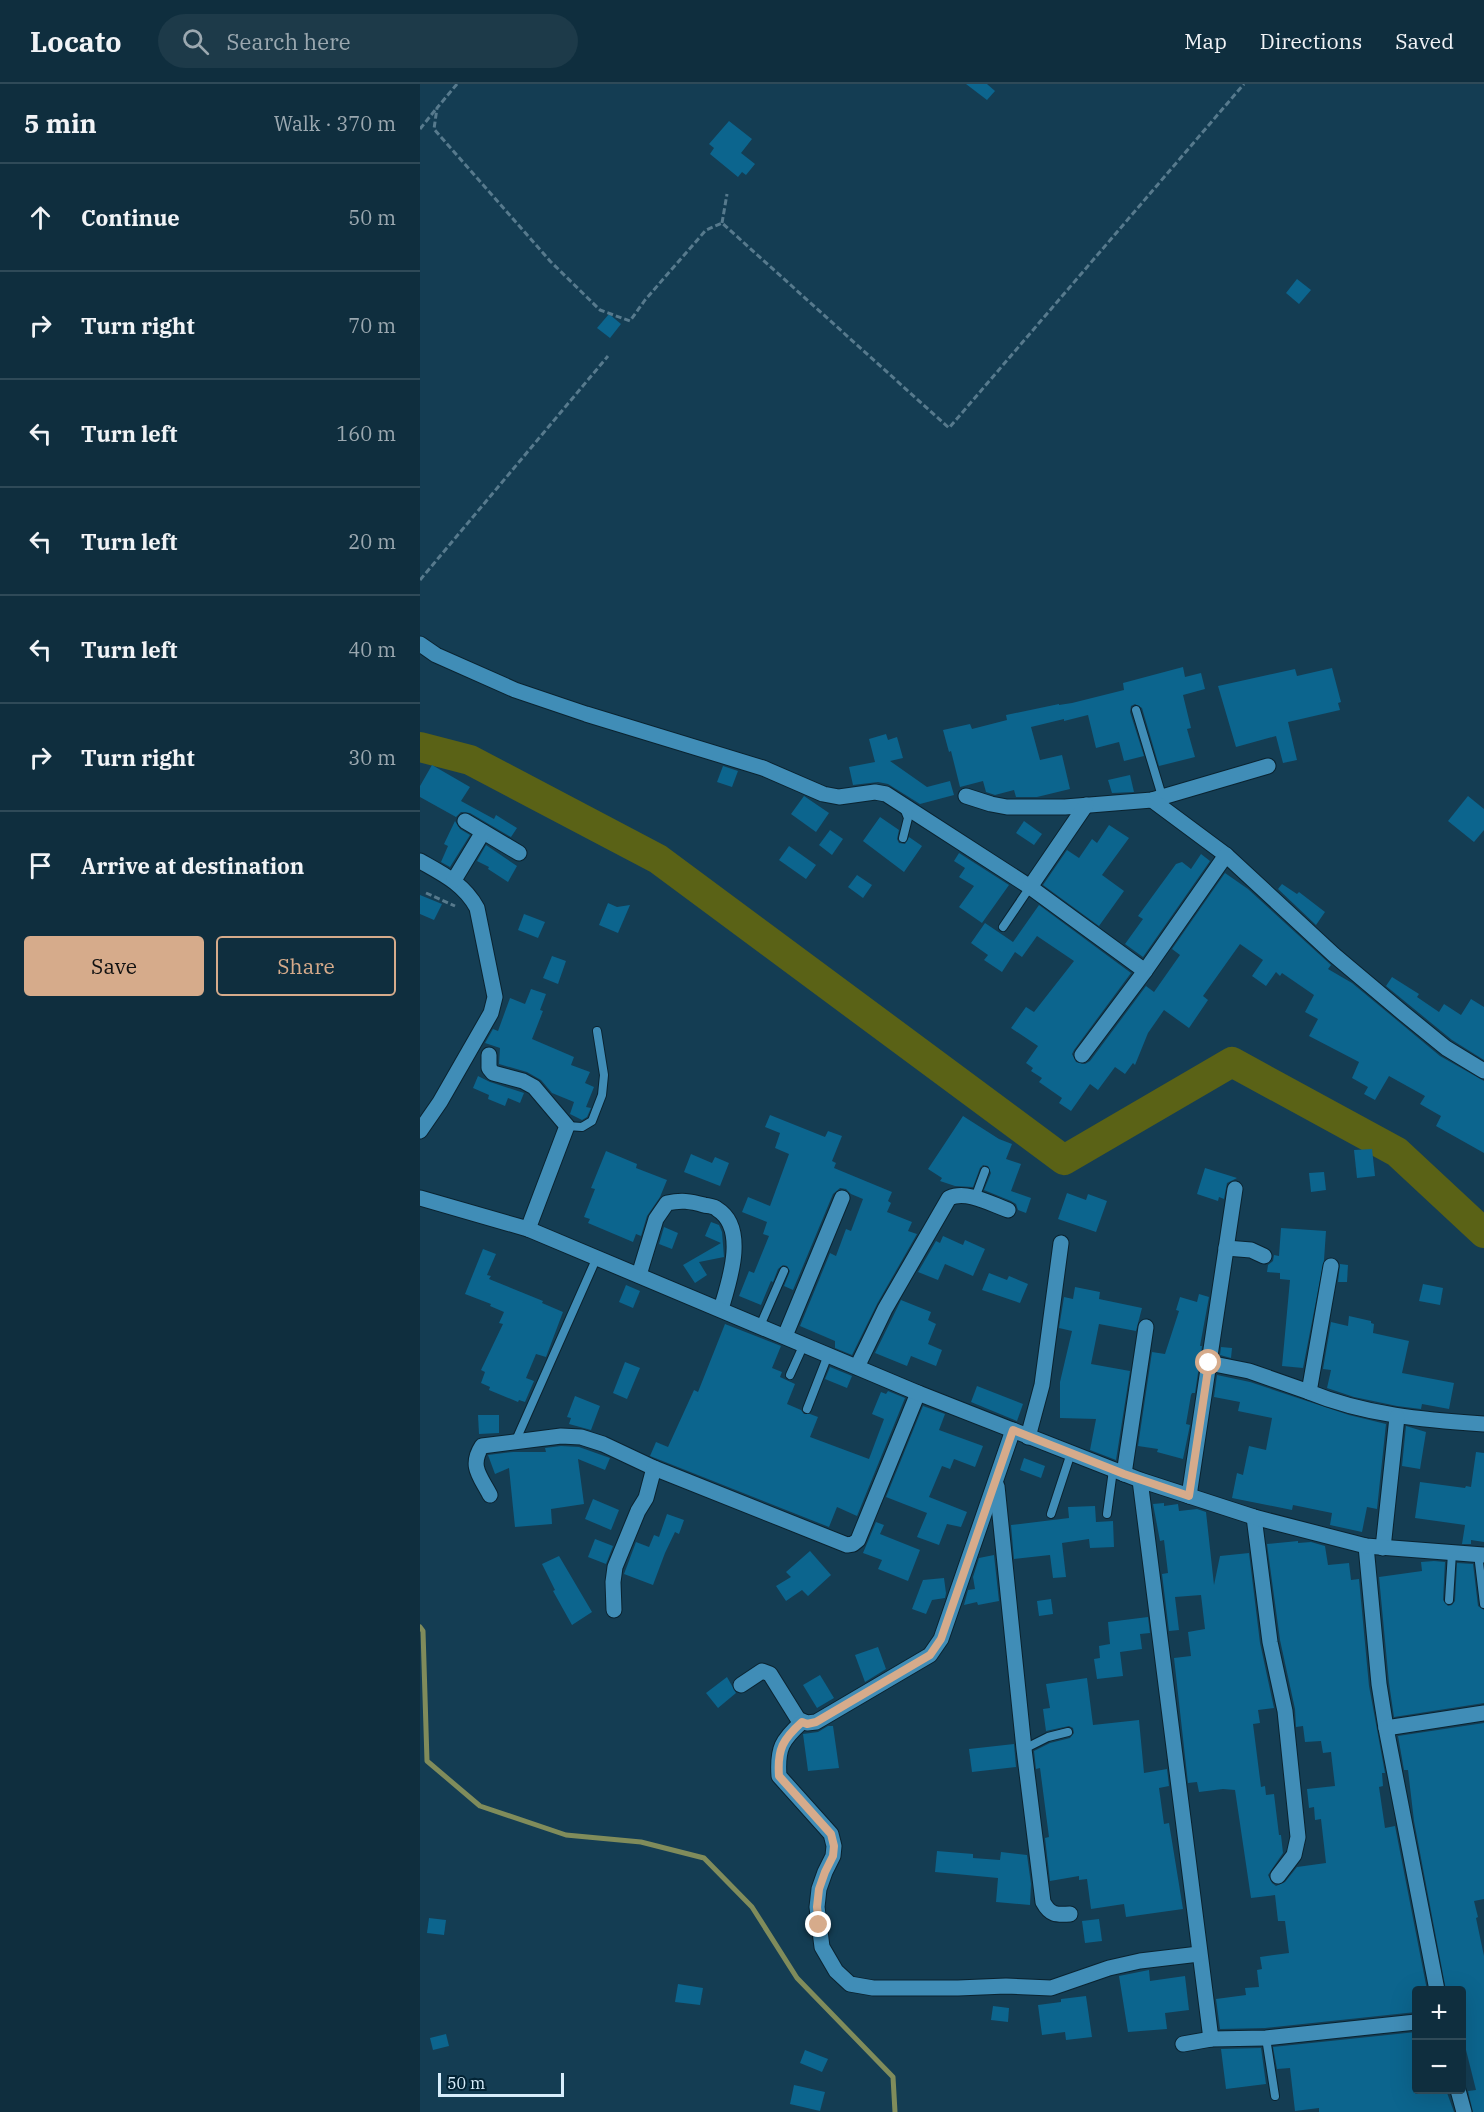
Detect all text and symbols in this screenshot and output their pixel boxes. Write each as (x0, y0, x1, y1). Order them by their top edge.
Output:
search box (158, 14, 578, 68)
text: Locato (30, 23, 122, 60)
icon: search (179, 25, 212, 58)
text: Search here (227, 27, 351, 56)
text: Map (1184, 27, 1227, 55)
text: Directions (1260, 27, 1362, 55)
text: Saved (1395, 27, 1454, 55)
text: 5 min (24, 106, 97, 140)
text: Walk · 370 m (274, 110, 396, 137)
icon: ahead (24, 201, 57, 234)
text: Continue (81, 203, 180, 232)
text: 50 m (348, 204, 396, 231)
icon: right (24, 309, 57, 342)
text: Turn right (81, 311, 195, 340)
text: 70 m (348, 312, 396, 339)
icon: left (24, 417, 57, 450)
text: Turn left (81, 419, 177, 448)
text: 160 m (336, 420, 396, 447)
icon: left (24, 525, 57, 558)
text: Turn left (81, 527, 177, 556)
text: 20 m (348, 528, 396, 555)
icon: left (24, 633, 57, 666)
text: Turn left (81, 635, 177, 664)
text: 40 m (348, 636, 396, 663)
icon: right (24, 741, 57, 774)
text: Turn right (81, 743, 195, 772)
text: 30 m (348, 744, 396, 771)
icon: arrive (24, 849, 57, 882)
text: Arrive at destination (81, 851, 304, 880)
button: Save (24, 936, 204, 996)
button: Share (216, 936, 396, 996)
route start (1195, 1349, 1221, 1375)
route end (805, 1911, 831, 1937)
map controls (1412, 1986, 1466, 2094)
button: + (1412, 1986, 1466, 2040)
button: − (1412, 2040, 1466, 2094)
scale bar (438, 2070, 564, 2098)
text: 50 m (447, 2073, 485, 2093)

